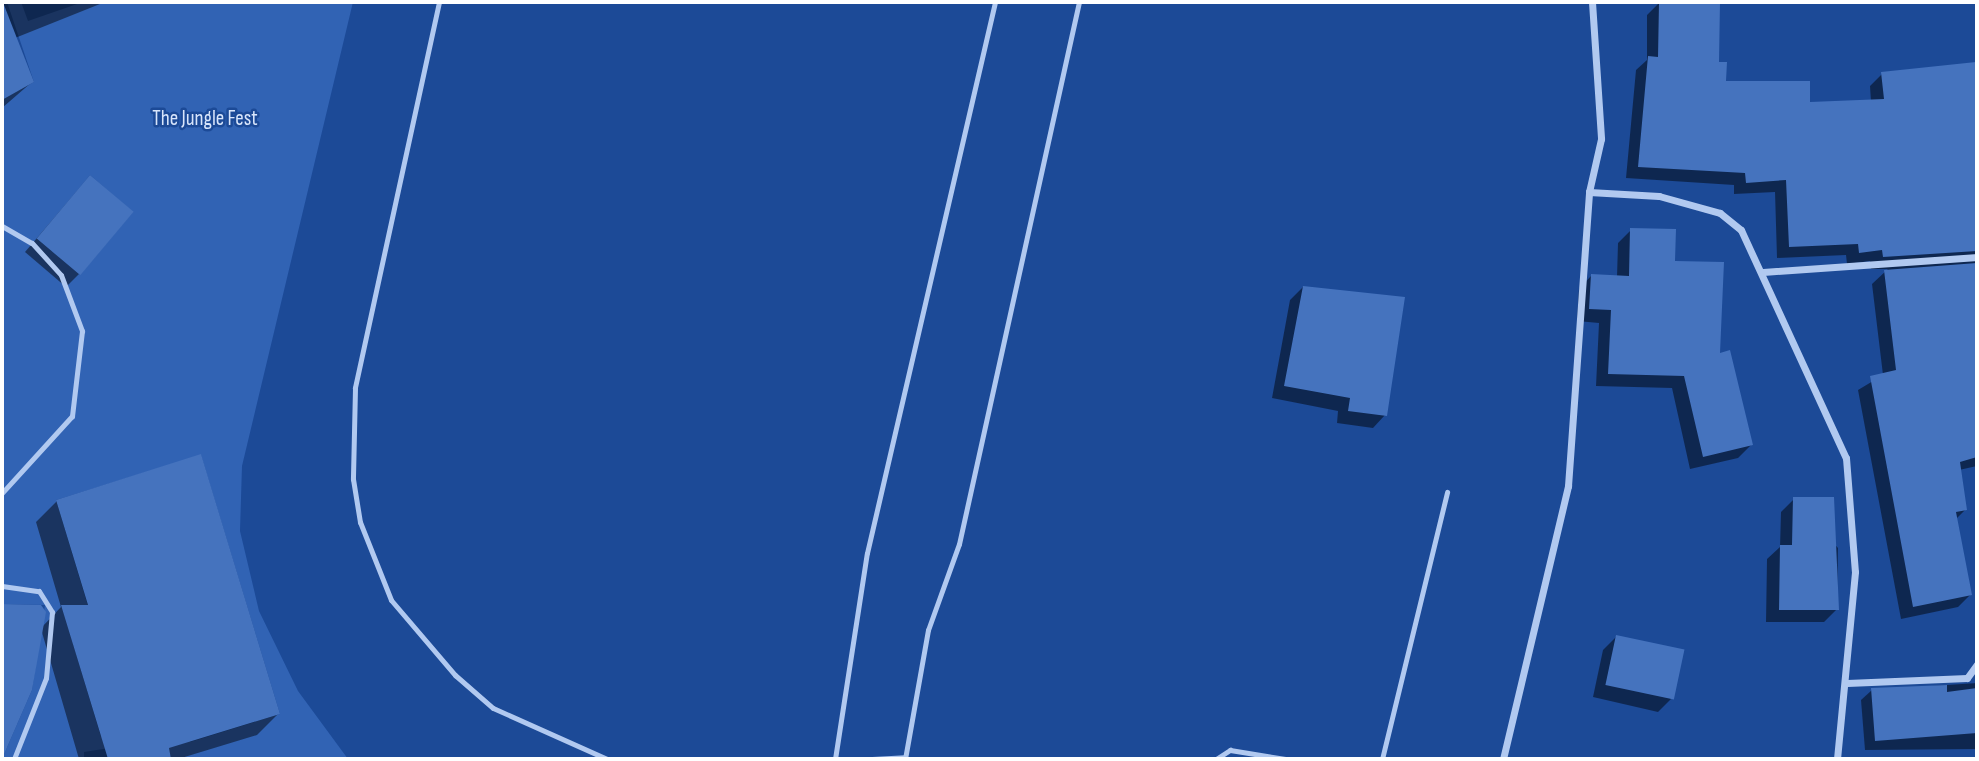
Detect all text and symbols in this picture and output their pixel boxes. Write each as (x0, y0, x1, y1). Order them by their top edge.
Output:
park label: The Jungle Fest (152, 106, 258, 132)

